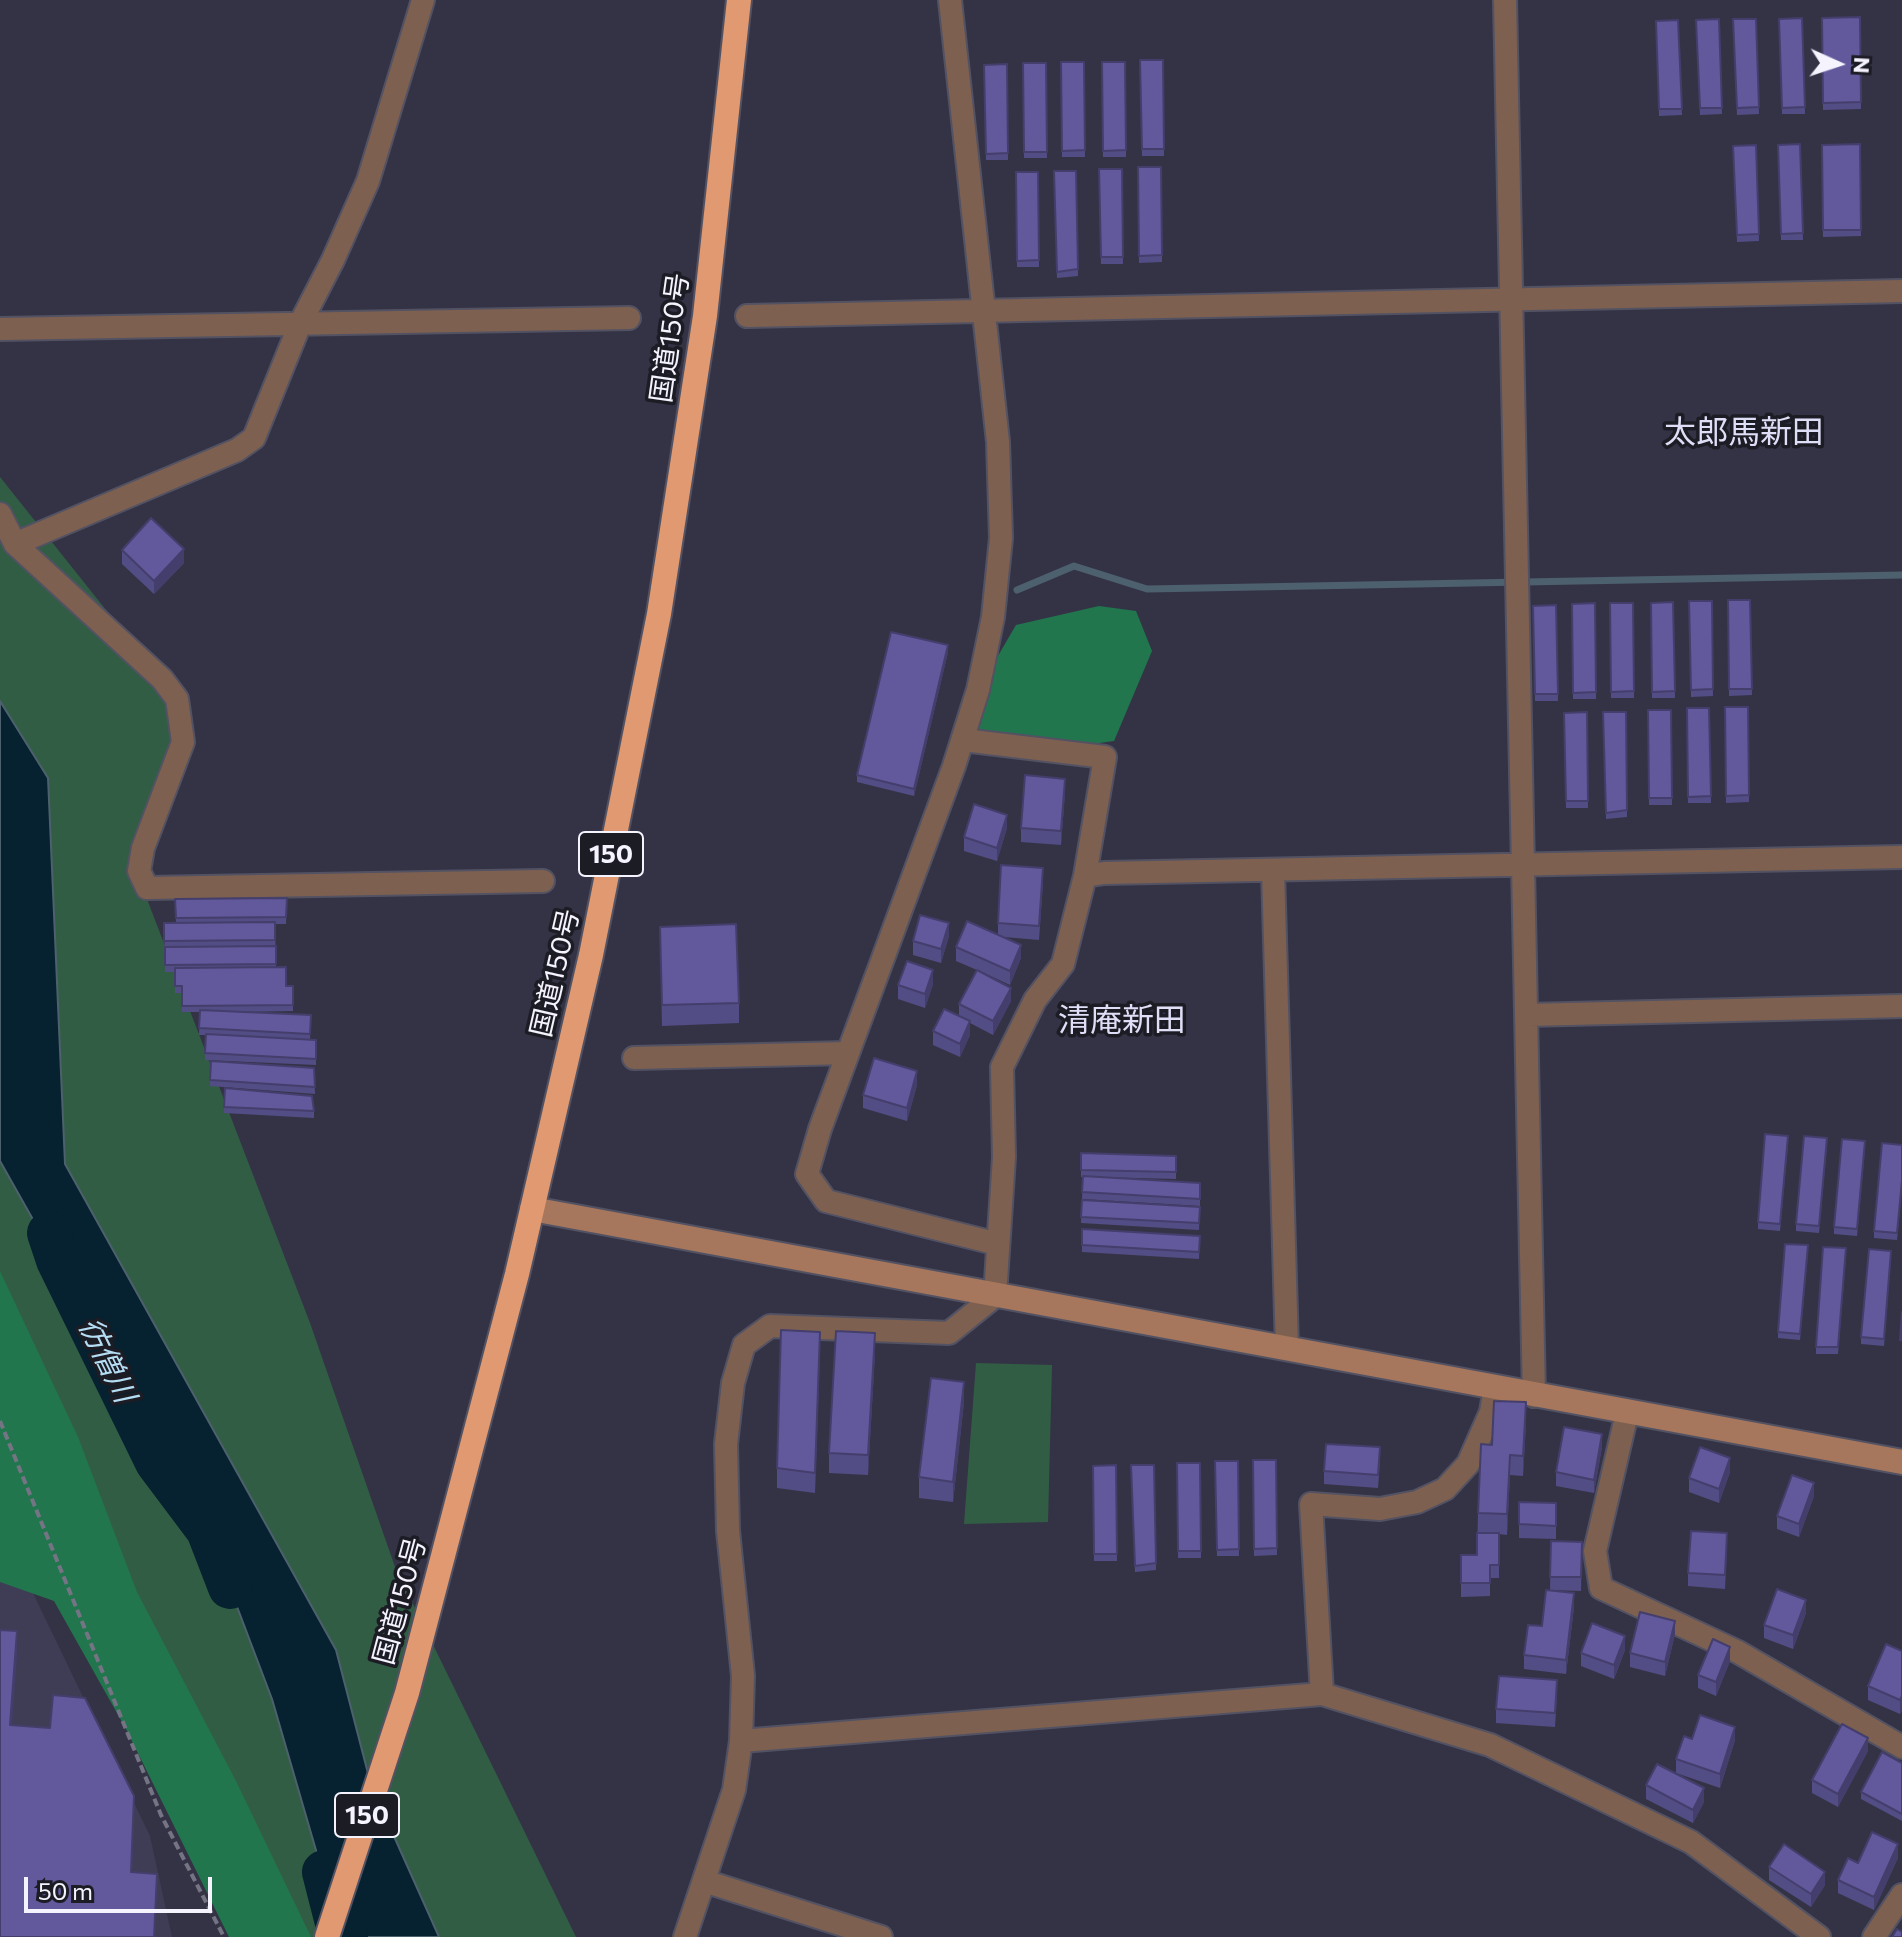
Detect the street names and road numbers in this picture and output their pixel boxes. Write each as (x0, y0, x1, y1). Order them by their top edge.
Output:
street label: 国道150号 (644, 271, 696, 405)
road number: 150 (579, 832, 643, 876)
street label: 国道150号 (524, 906, 586, 1040)
street label: 国道150号 (367, 1534, 433, 1668)
road number: 150 (335, 1793, 399, 1837)

